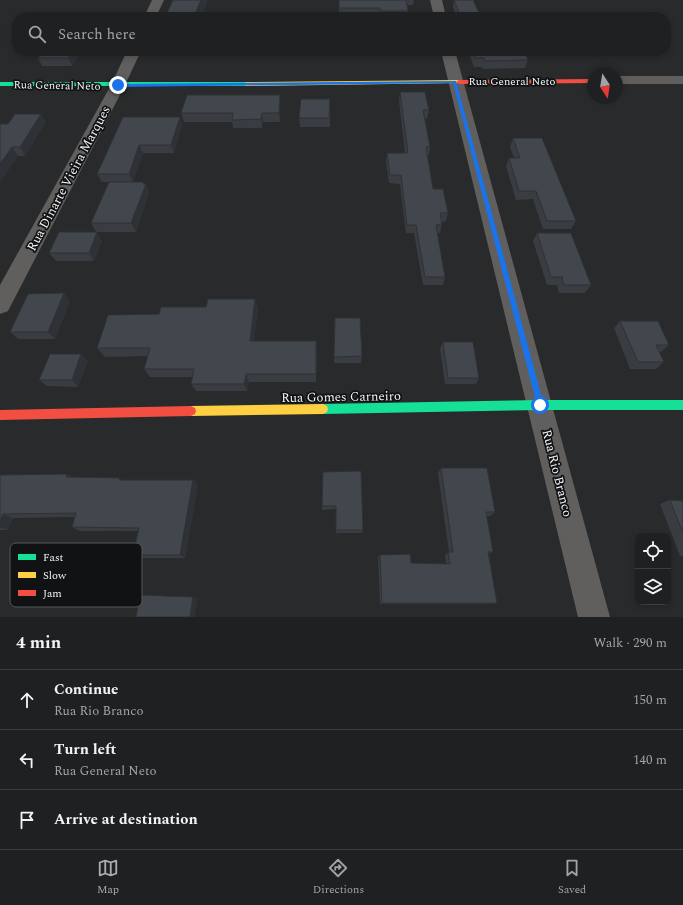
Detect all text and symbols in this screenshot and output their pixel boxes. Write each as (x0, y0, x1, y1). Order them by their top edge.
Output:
search box (12, 12, 671, 56)
icon: search (26, 23, 48, 45)
text: Search here (58, 23, 136, 46)
north arrow (587, 68, 623, 104)
street label: Rua General Neto (469, 73, 555, 90)
street label: Rua General Neto (13, 76, 101, 95)
route end (109, 76, 127, 94)
street label: Rua Dinarte Vieira Marques (22, 102, 116, 255)
street label: Rua Gomes Carneiro (281, 386, 401, 408)
route start (531, 396, 549, 414)
street label: Rua Rio Branco (537, 427, 578, 519)
map controls (635, 533, 671, 605)
button: locate (635, 533, 671, 569)
legend (10, 543, 142, 607)
text: Fast (43, 549, 64, 566)
text: Slow (43, 567, 67, 584)
button: layers (635, 569, 671, 605)
text: Jam (43, 585, 62, 602)
text: 4 min (16, 630, 61, 656)
text: Walk · 290 m (593, 633, 667, 653)
text: Continue (54, 678, 119, 701)
icon: ahead (16, 689, 38, 711)
text: 150 m (633, 690, 667, 710)
text: Rua Rio Branco (54, 701, 143, 721)
text: Turn left (54, 738, 116, 761)
icon: left (16, 749, 38, 771)
text: 140 m (633, 750, 667, 770)
text: Rua General Neto (54, 761, 157, 781)
text: Arrive at destination (54, 808, 198, 831)
icon: arrive (16, 809, 38, 831)
tab: Map (97, 857, 119, 898)
tab: Directions (313, 857, 364, 898)
tab: Saved (558, 857, 586, 898)

